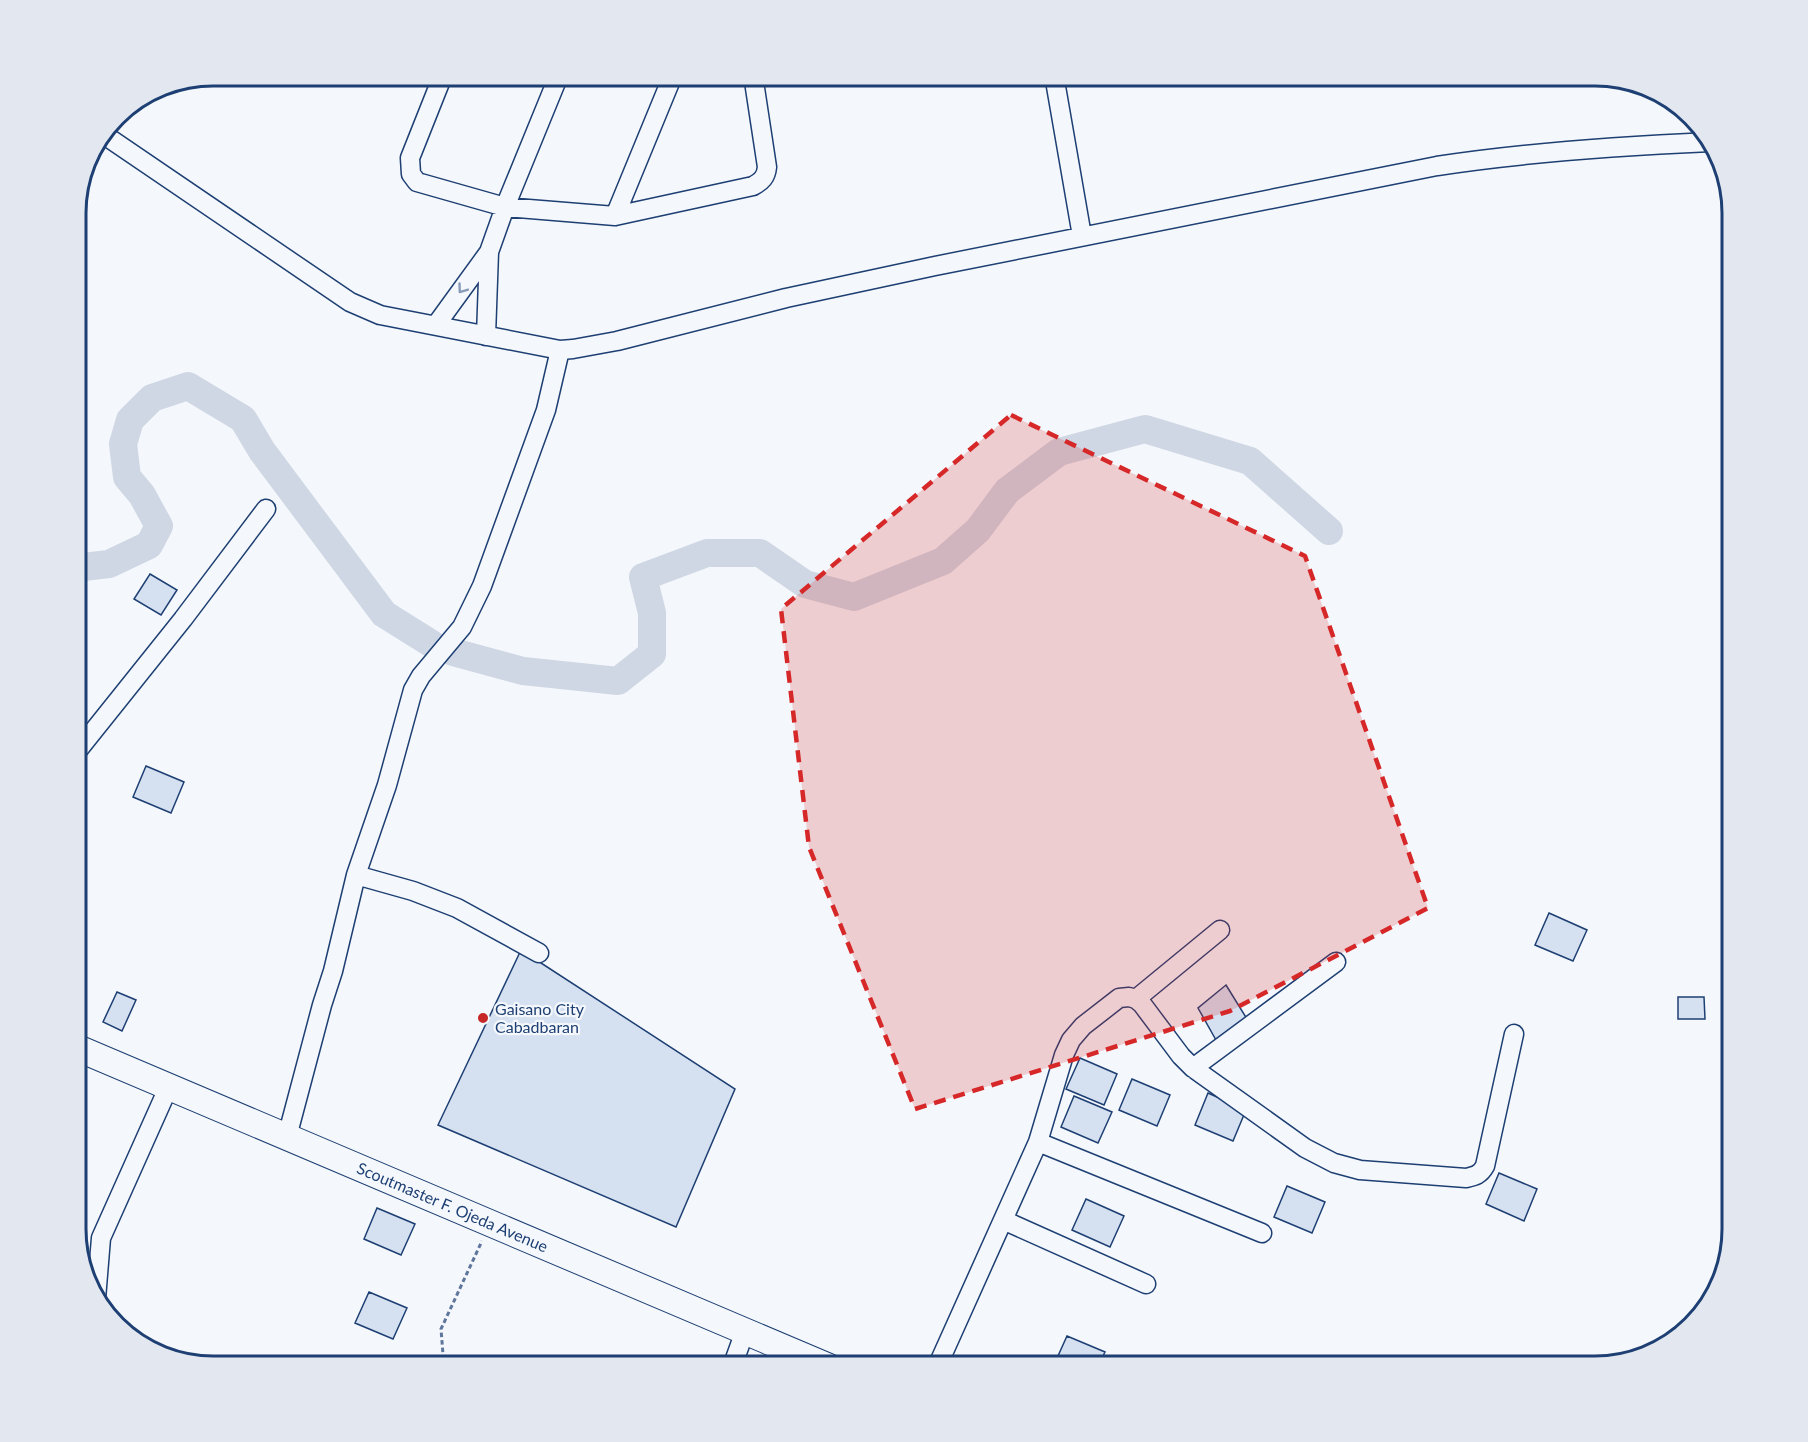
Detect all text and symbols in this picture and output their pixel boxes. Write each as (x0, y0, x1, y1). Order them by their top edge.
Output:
one-way arrow (459, 282, 470, 293)
place label: Gaisano City Cabadbaran (495, 999, 585, 1036)
marker: Gaisano City Cabadbaran (476, 1011, 490, 1025)
street label: Scoutmaster F. Ojeda Avenue (354, 1158, 551, 1256)

